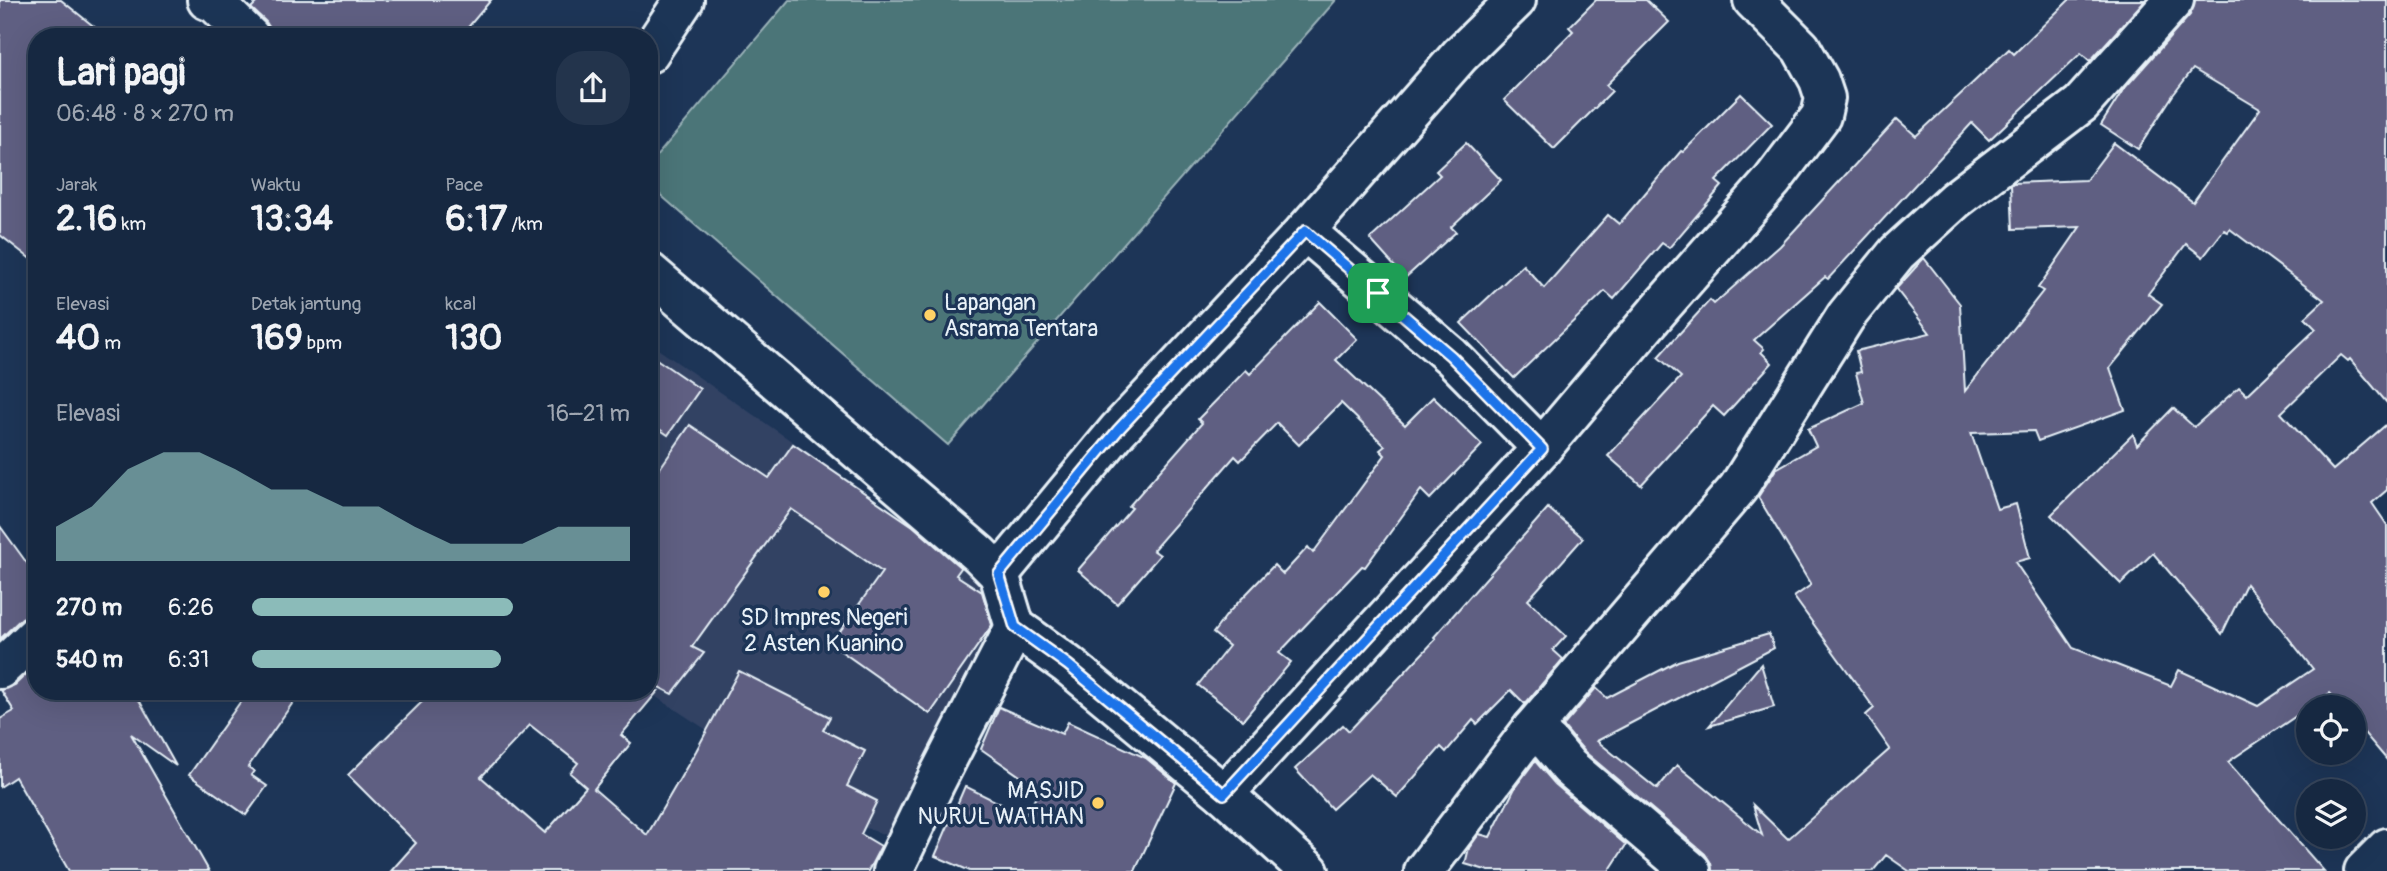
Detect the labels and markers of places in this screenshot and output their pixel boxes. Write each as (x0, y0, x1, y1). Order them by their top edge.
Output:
pin (1348, 263, 1408, 323)
place label: Lapangan Asrama Tentara (944, 288, 1098, 343)
marker: Lapangan Asrama Tentara (922, 307, 938, 323)
marker: SD Impres Negeri 2 Asten Kuanino (816, 584, 832, 600)
place label: SD Impres Negeri 2 Asten Kuanino (740, 603, 908, 658)
place label: MASJID NURUL WATHAN (918, 776, 1084, 831)
marker: MASJID NURUL WATHAN (1090, 795, 1106, 811)

